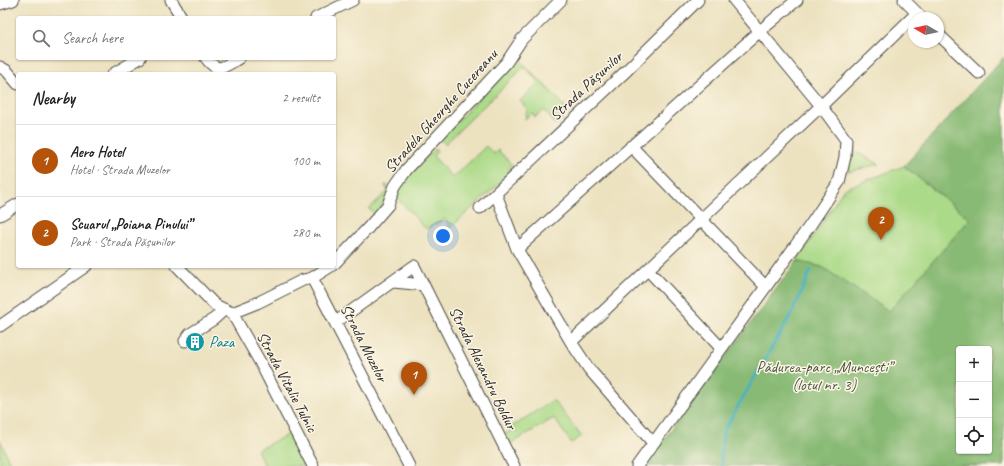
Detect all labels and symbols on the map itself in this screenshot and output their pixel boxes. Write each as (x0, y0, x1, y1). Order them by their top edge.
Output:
north arrow (908, 12, 944, 48)
street label: Stradela Gheorghe Cucereanu (380, 44, 503, 177)
street label: Strada Pășunilor (545, 46, 628, 125)
pin: 2 (868, 207, 894, 240)
your location (433, 226, 453, 246)
street label: Strada Muzelor (336, 301, 393, 386)
street label: Strada Alexandru Boldur (444, 303, 522, 434)
street label: Strada Vitalie Tulnic (252, 328, 323, 437)
building icon: Paza (184, 331, 206, 353)
place label: Paza (209, 332, 236, 352)
park label: Pădurea-parc „Muncești” (lotul nr. 3) (756, 357, 895, 395)
pin: 1 (401, 362, 427, 395)

